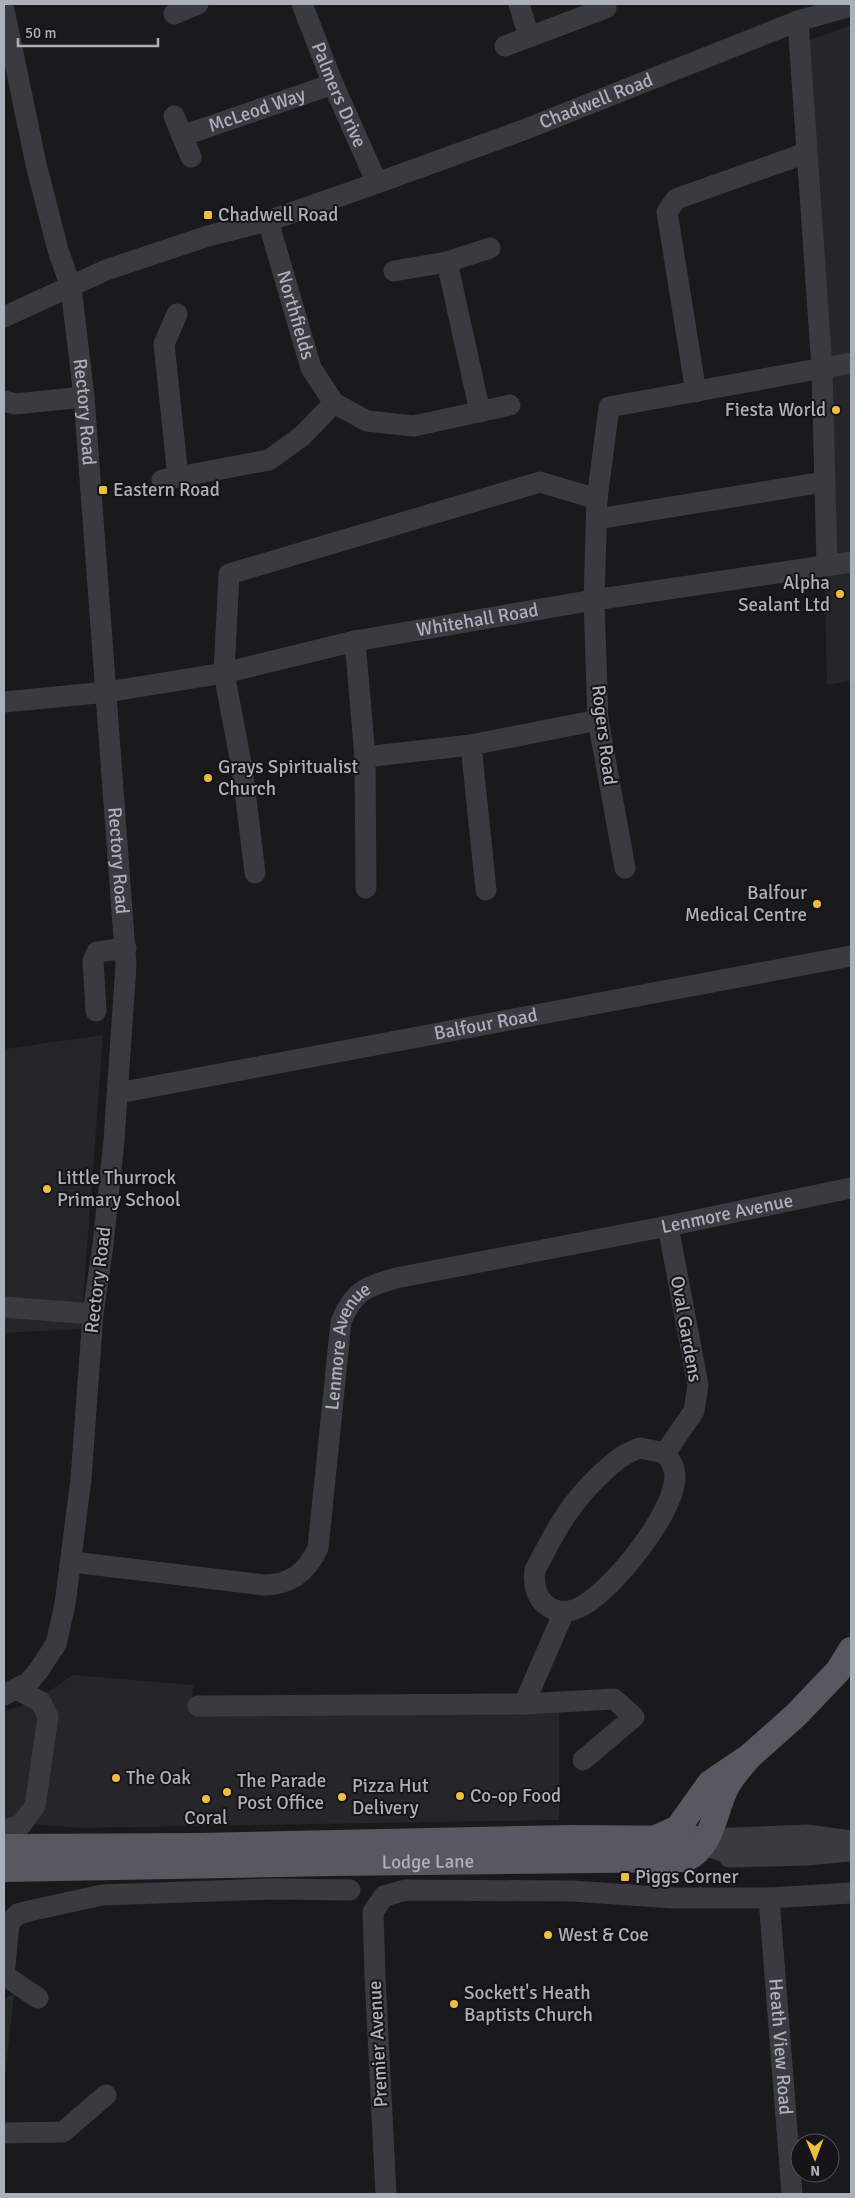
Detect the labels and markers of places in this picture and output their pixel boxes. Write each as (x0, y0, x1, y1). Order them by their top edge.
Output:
place label: Chadwell Road (218, 203, 338, 227)
marker: Chadwell Road (202, 209, 214, 221)
place label: Fiesta World (725, 398, 826, 422)
marker: Fiesta World (830, 404, 842, 416)
place label: Eastern Road (113, 478, 220, 502)
marker: Eastern Road (97, 484, 109, 496)
place label: Alpha Sealant Ltd (738, 571, 830, 617)
marker: Alpha Sealant Ltd (834, 588, 846, 600)
place label: Grays Spiritualist Church (218, 755, 359, 801)
marker: Grays Spiritualist Church (202, 772, 214, 784)
place label: Balfour Medical Centre (685, 881, 807, 927)
marker: Balfour Medical Centre (811, 898, 823, 910)
place label: Little Thurrock Primary School (57, 1166, 180, 1212)
marker: Little Thurrock Primary School (41, 1183, 53, 1195)
place label: The Oak (126, 1766, 191, 1790)
place label: The Parade Post Office (237, 1769, 326, 1815)
marker: The Oak (110, 1772, 122, 1784)
place label: Pizza Hut Delivery (352, 1774, 429, 1820)
place label: Co-op Food (470, 1784, 561, 1808)
marker: The Parade Post Office (221, 1786, 233, 1798)
marker: Co-op Food (454, 1790, 466, 1802)
marker: Pizza Hut Delivery (336, 1791, 348, 1803)
marker: Coral (200, 1793, 212, 1805)
place label: Coral (184, 1806, 228, 1830)
place label: Piggs Corner (635, 1865, 739, 1889)
marker: Piggs Corner (619, 1871, 631, 1883)
place label: West & Coe (558, 1923, 649, 1947)
marker: West & Coe (542, 1929, 554, 1941)
place label: Sockett's Heath Baptists Church (464, 1981, 593, 2027)
marker: Sockett's Heath Baptists Church (448, 1998, 460, 2010)

